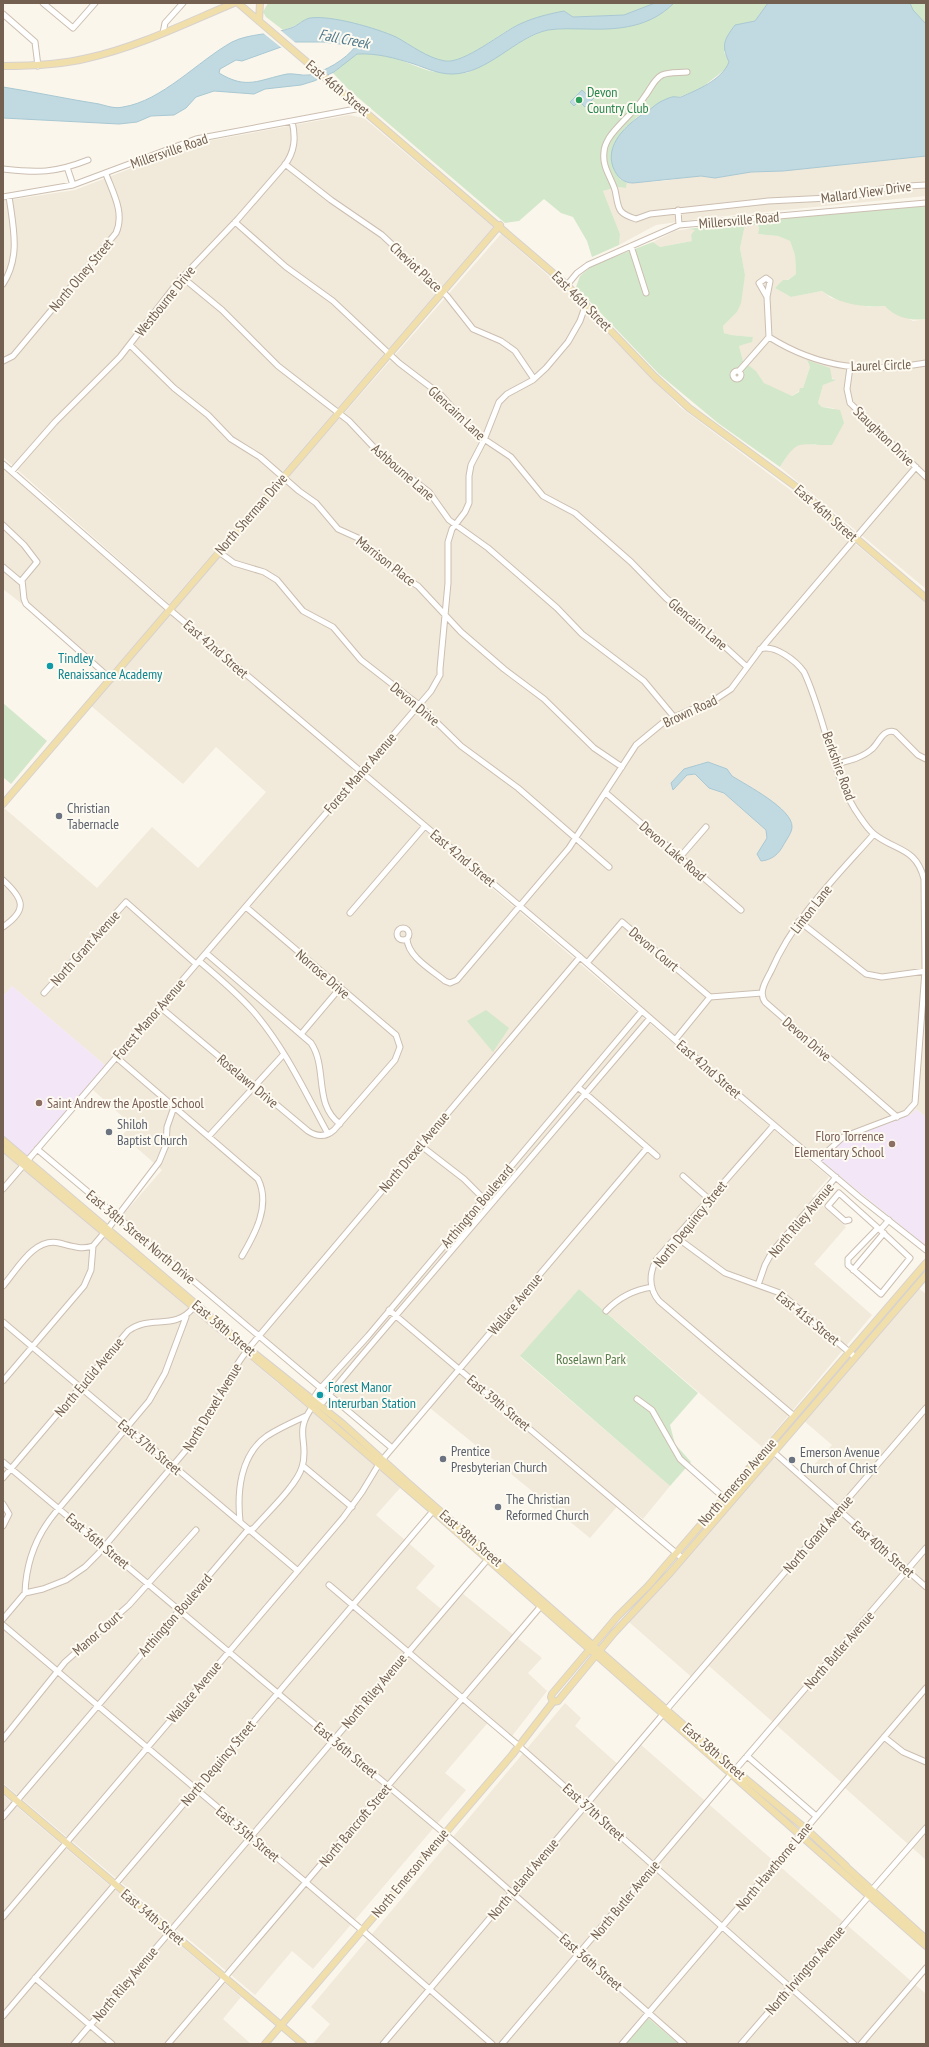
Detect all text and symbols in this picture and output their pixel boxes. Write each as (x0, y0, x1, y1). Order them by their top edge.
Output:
water label: Fall Creek (317, 24, 373, 53)
street label: East 46th Street (302, 56, 374, 120)
place label: Devon Country Club (587, 83, 649, 117)
marker: Devon Country Club (574, 95, 584, 105)
street label: Millersville Road (128, 129, 210, 173)
street label: Mallard View Drive (820, 177, 912, 207)
street label: Millersville Road (698, 208, 780, 232)
street label: North Olney Street (45, 235, 117, 315)
street label: Cheviot Place (386, 238, 446, 296)
street label: Westbourne Drive (131, 262, 199, 340)
street label: East 46th Street (548, 267, 616, 335)
street label: Laurel Circle (850, 355, 912, 375)
street label: Glencairn Lane (425, 382, 490, 444)
street label: Staughton Drive (850, 402, 918, 470)
street label: Ashbourne Lane (368, 440, 438, 504)
street label: North Sherman Drive (211, 470, 291, 558)
street label: East 46th Street (791, 481, 861, 545)
street label: Marrison Place (353, 532, 420, 590)
street label: Glencairn Lane (665, 594, 731, 654)
street label: East 42nd Street (180, 616, 252, 682)
place label: Tindley Renaissance Academy (58, 649, 163, 683)
marker: Tindley Renaissance Academy (45, 661, 55, 671)
street label: Devon Drive (387, 678, 444, 730)
street label: Brown Road (660, 691, 720, 731)
street label: Forest Manor Avenue (320, 729, 400, 817)
street label: Berkshire Road (818, 729, 860, 803)
place label: Christian Tabernacle (67, 799, 119, 833)
marker: Christian Tabernacle (54, 811, 64, 821)
street label: Devon Lake Road (636, 817, 710, 885)
street label: East 42nd Street (427, 825, 500, 891)
street label: Linton Lane (786, 881, 836, 937)
street label: North Grant Avenue (47, 906, 124, 989)
street label: Devon Court (625, 923, 683, 975)
street label: Norrose Drive (292, 945, 354, 1003)
street label: Forest Manor Avenue (109, 975, 189, 1063)
street label: Devon Drive (779, 1013, 835, 1065)
street label: East 42nd Street (673, 1036, 745, 1102)
street label: Roselawn Drive (214, 1050, 282, 1112)
place label: Saint Andrew the Apostle School (47, 1094, 204, 1112)
marker: Saint Andrew the Apostle School (34, 1098, 44, 1108)
street label: North Drexel Avenue (375, 1108, 453, 1196)
place label: Shiloh Baptist Church (117, 1115, 187, 1149)
marker: Shiloh Baptist Church (104, 1127, 114, 1137)
place label: Floro Torrence Elementary School (794, 1127, 885, 1161)
marker: Floro Torrence Elementary School (887, 1139, 897, 1149)
street label: Arthington Boulevard (437, 1161, 517, 1251)
street label: North Dequincy Street (649, 1177, 731, 1271)
street label: North Riley Avenue (764, 1179, 838, 1261)
street label: East 38th Street North Drive (83, 1186, 199, 1288)
street label: Wallace Avenue (484, 1269, 546, 1339)
street label: East 41st Street (773, 1287, 843, 1349)
street label: East 38th Street (188, 1296, 260, 1360)
street label: North Euclid Avenue (51, 1333, 128, 1420)
park label: Roselawn Park (556, 1350, 626, 1368)
street label: North Drexel Avenue (179, 1359, 246, 1454)
street label: East 39th Street (463, 1371, 535, 1435)
place label: Forest Manor Interurban Station (328, 1378, 416, 1412)
marker: Forest Manor Interurban Station (315, 1390, 325, 1400)
street label: East 37th Street (114, 1415, 186, 1479)
street label: North Emerson Avenue (694, 1434, 780, 1530)
place label: Prentice Presbyterian Church (451, 1442, 547, 1476)
place label: Emerson Avenue Church of Christ (800, 1443, 880, 1477)
marker: Prentice Presbyterian Church (438, 1454, 448, 1464)
marker: Emerson Avenue Church of Christ (787, 1455, 797, 1465)
place label: The Christian Reformed Church (506, 1490, 589, 1524)
street label: North Grand Avenue (779, 1491, 857, 1577)
marker: The Christian Reformed Church (493, 1502, 503, 1512)
street label: East 38th Street (436, 1506, 506, 1570)
street label: East 36th Street (62, 1509, 134, 1573)
street label: East 40th Street (848, 1517, 918, 1581)
street label: Arthington Boulevard (134, 1570, 216, 1660)
street label: Manor Court (69, 1607, 126, 1659)
street label: North Butler Avenue (800, 1607, 878, 1693)
street label: North Riley Avenue (337, 1650, 411, 1732)
street label: Wallace Avenue (163, 1657, 225, 1727)
street label: North Dequincy Street (177, 1716, 259, 1810)
street label: East 36th Street (310, 1718, 382, 1782)
street label: East 38th Street (679, 1719, 749, 1783)
street label: East 37th Street (559, 1779, 629, 1845)
street label: North Bancroft Street (315, 1780, 395, 1870)
street label: East 35th Street (212, 1802, 284, 1866)
street label: North Hawthorne Lane (732, 1818, 816, 1914)
street label: North Emerson Avenue (368, 1825, 453, 1921)
street label: North Leland Avenue (484, 1834, 562, 1923)
street label: North Butler Avenue (587, 1856, 664, 1943)
street label: East 34th Street (117, 1885, 189, 1949)
street label: North Irvington Avenue (761, 1922, 849, 2018)
street label: East 36th Street (556, 1930, 626, 1994)
street label: North Riley Avenue (88, 1943, 162, 2025)

